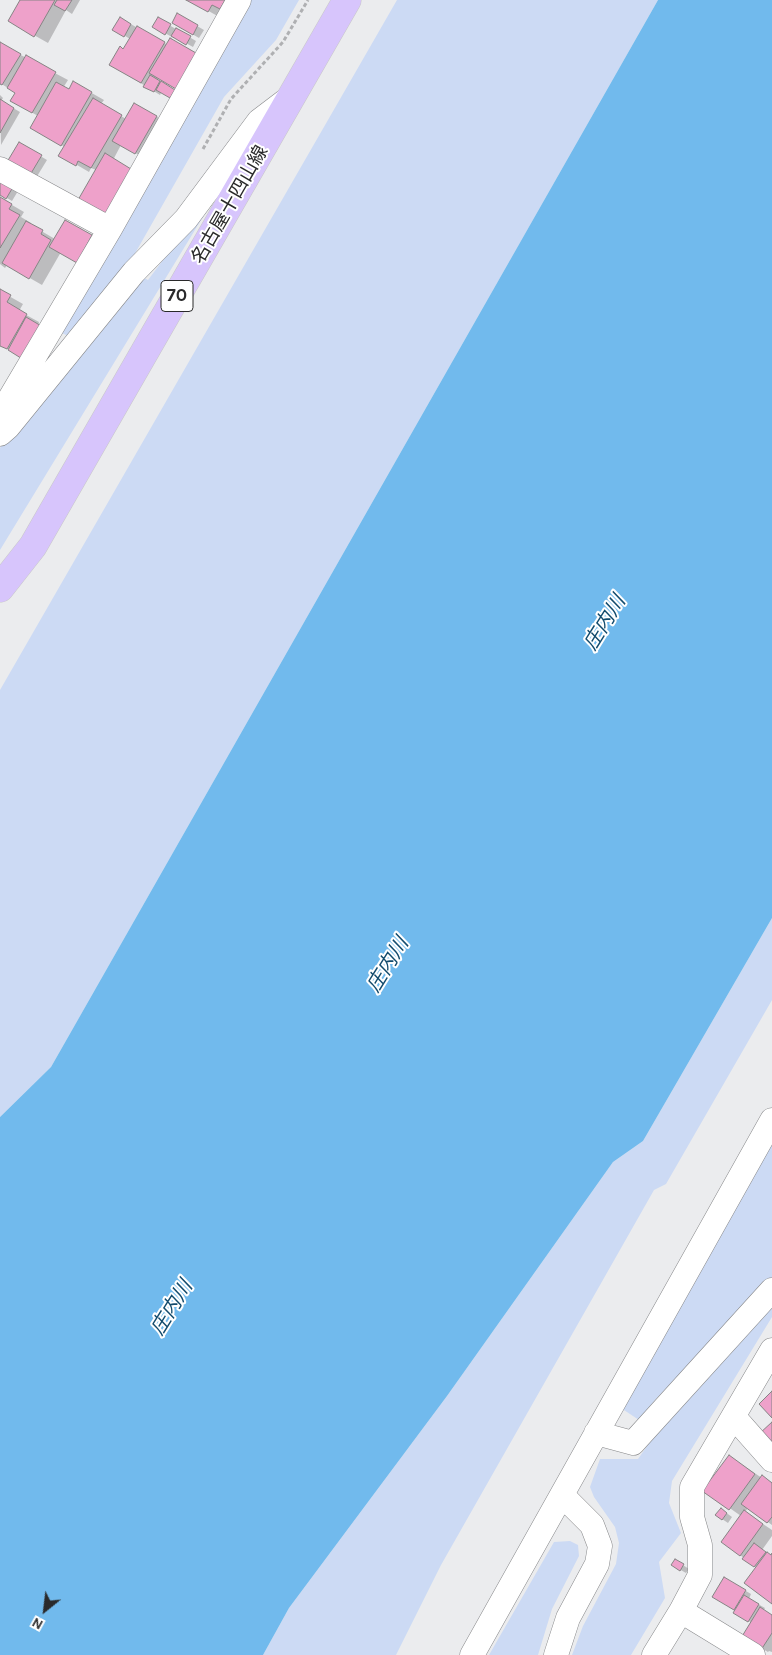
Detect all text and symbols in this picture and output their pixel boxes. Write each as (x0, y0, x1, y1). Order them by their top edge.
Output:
street label: 名古屋十四山線 (187, 142, 273, 268)
road number: 70 (161, 280, 193, 312)
water label: 庄内川 (579, 591, 631, 655)
water label: 庄内川 (362, 933, 414, 997)
water label: 庄内川 (146, 1276, 198, 1340)
north arrow (20, 1585, 70, 1635)
text: N (29, 1614, 46, 1633)

